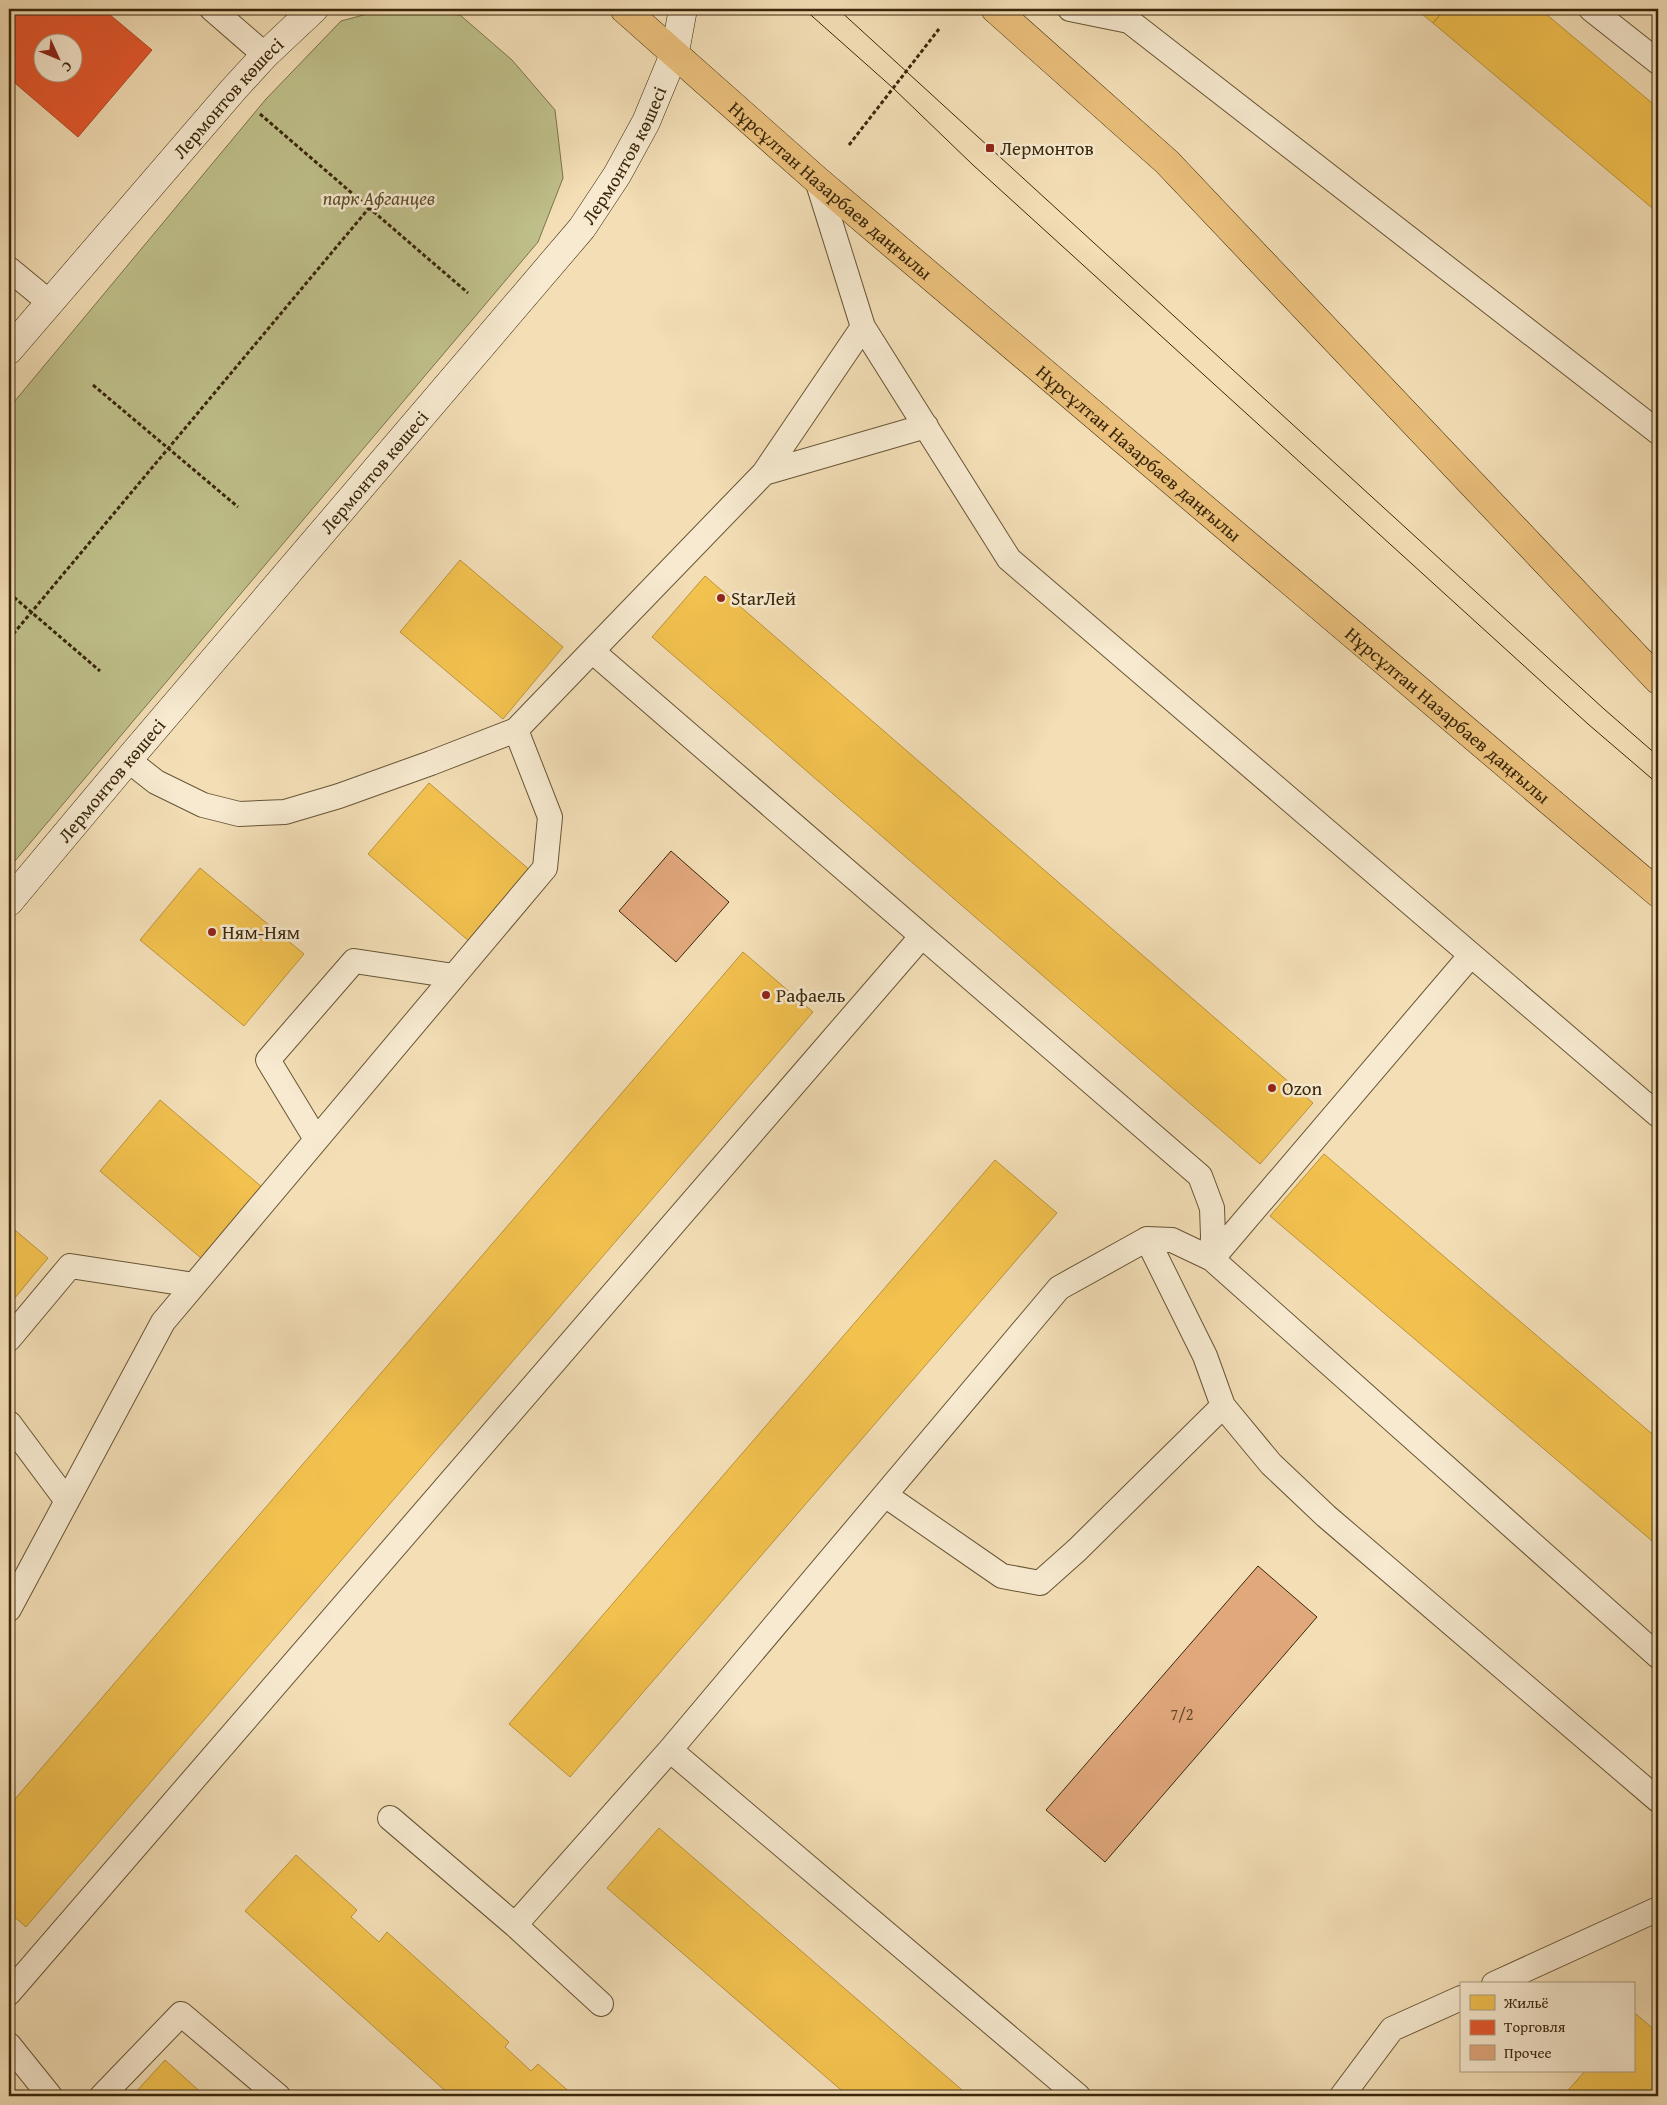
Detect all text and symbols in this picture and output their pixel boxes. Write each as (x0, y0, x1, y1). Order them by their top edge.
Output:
street label: Лермонтов көшесі (166, 31, 290, 165)
north arrow (32, 32, 82, 82)
text: С (57, 57, 77, 77)
street label: Лермонтов көшесі (574, 82, 673, 230)
street label: Нұрсұлтан Назарбаев даңғылы (723, 94, 939, 286)
place label: Лермонтов (1000, 134, 1094, 162)
marker: Лермонтов (984, 142, 996, 154)
park label: парк Афганцев (323, 184, 435, 212)
street label: Нұрсұлтан Назарбаев даңғылы (1030, 358, 1248, 548)
street label: Лермонтов көшесі (313, 404, 435, 540)
place label: StarЛей (731, 584, 796, 612)
marker: StarЛей (715, 592, 727, 604)
street label: Нұрсұлтан Назарбаев даңғылы (1339, 620, 1557, 810)
street label: Лермонтов көшесі (51, 712, 172, 848)
place label: Ням-Ням (222, 918, 300, 946)
marker: Ням-Ням (206, 926, 218, 938)
place label: Рафаель (776, 981, 845, 1009)
marker: Рафаель (760, 989, 772, 1001)
place label: Ozon (1282, 1074, 1323, 1102)
marker: Ozon (1266, 1082, 1278, 1094)
house number: 7/2 (1171, 1702, 1193, 1726)
legend (1460, 1982, 1634, 2072)
text: Жильё (1503, 1992, 1549, 2013)
text: Торговля (1504, 2016, 1566, 2037)
text: Прочее (1504, 2042, 1552, 2063)

